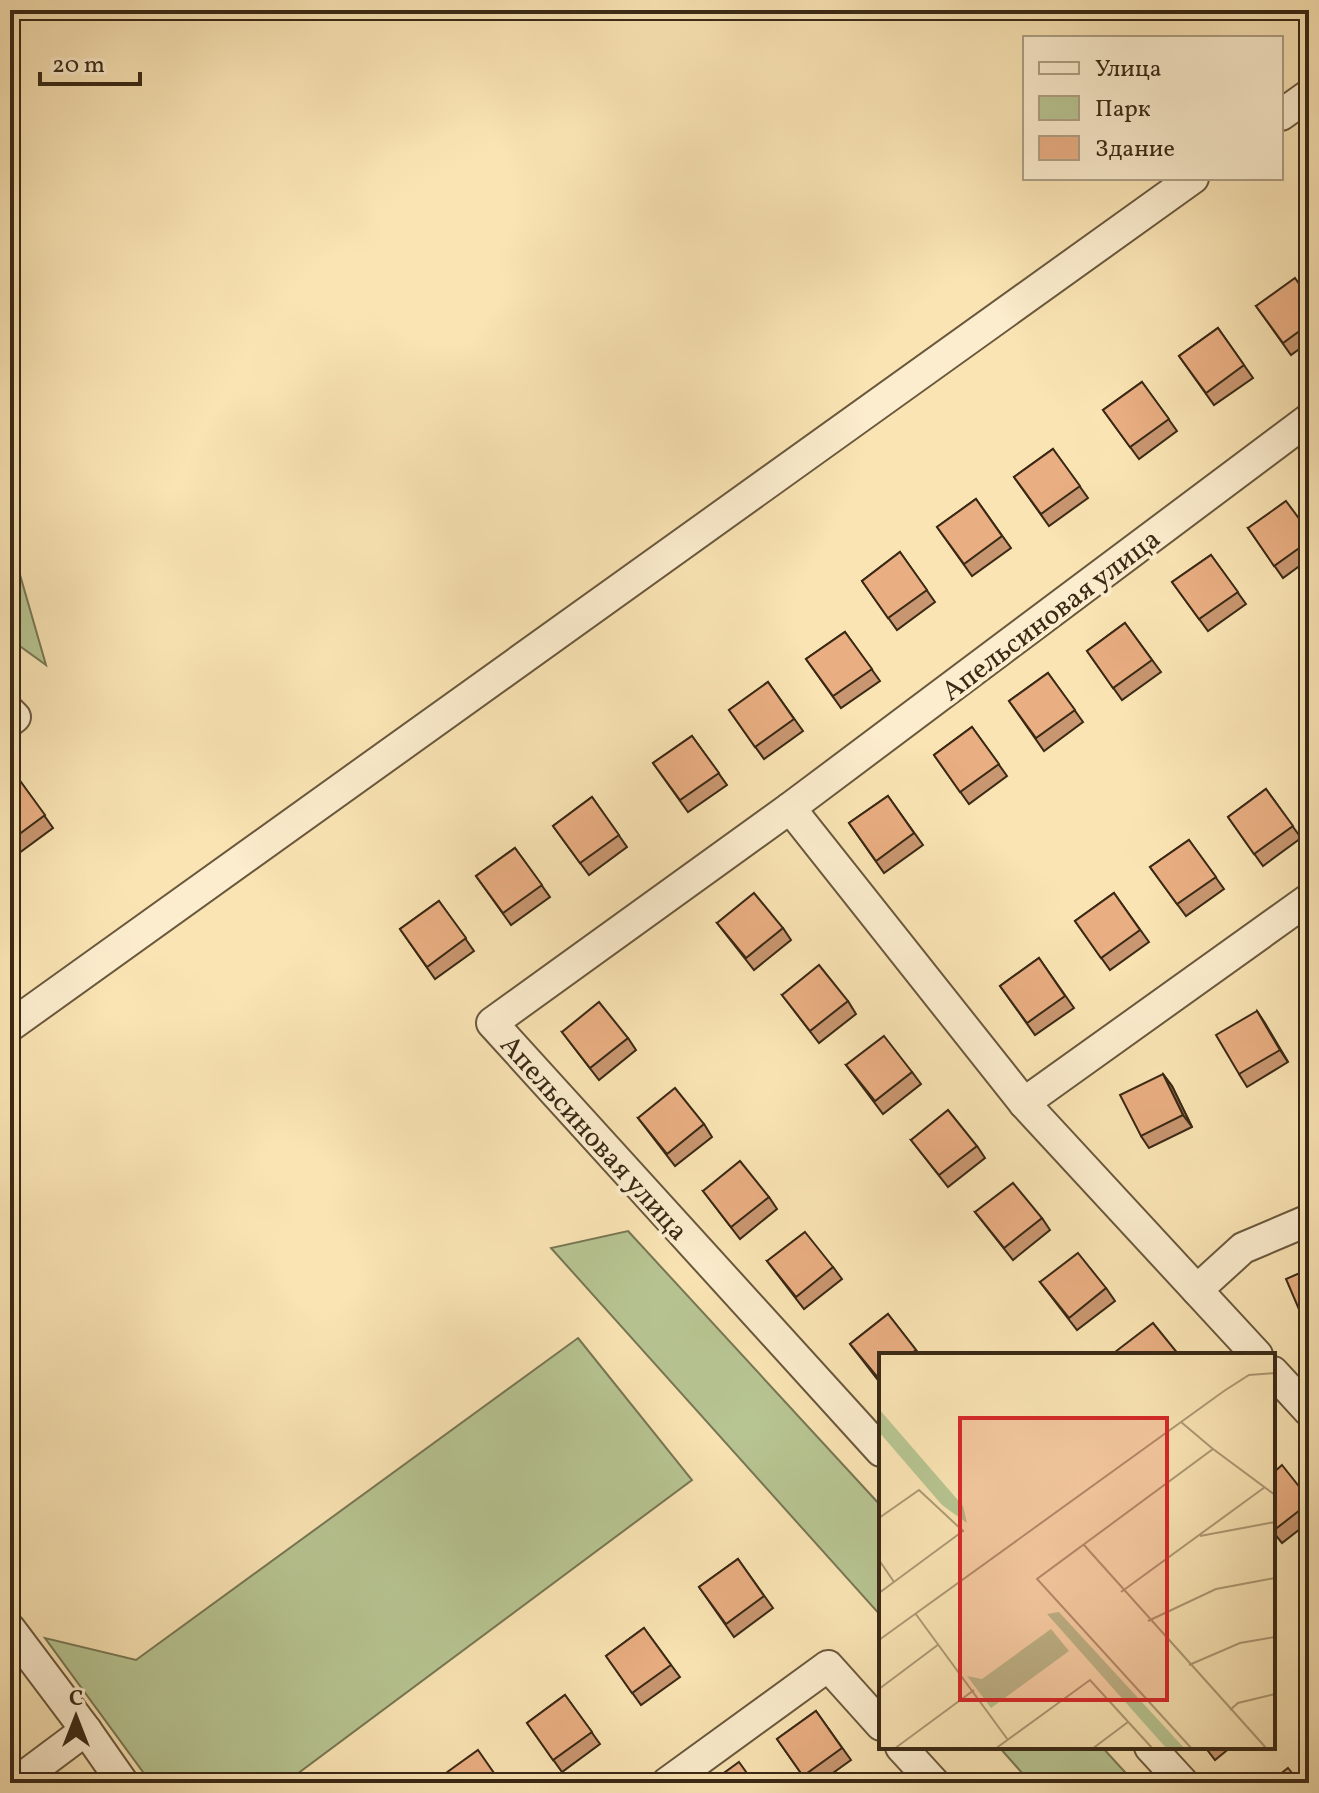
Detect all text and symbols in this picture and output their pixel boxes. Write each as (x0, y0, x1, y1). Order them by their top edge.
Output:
scale bar (40, 36, 140, 86)
legend (1023, 36, 1283, 180)
text: 20 m (52, 49, 105, 83)
text: Улица (1095, 53, 1162, 87)
text: Парк (1095, 93, 1151, 127)
text: Здание (1095, 133, 1175, 167)
street label: Апельсиновая улица (934, 521, 1169, 711)
street label: Апельсиновая улица (490, 1027, 696, 1250)
inset map (879, 1353, 1275, 1749)
north arrow (36, 1677, 116, 1757)
text: С (69, 1684, 83, 1715)

